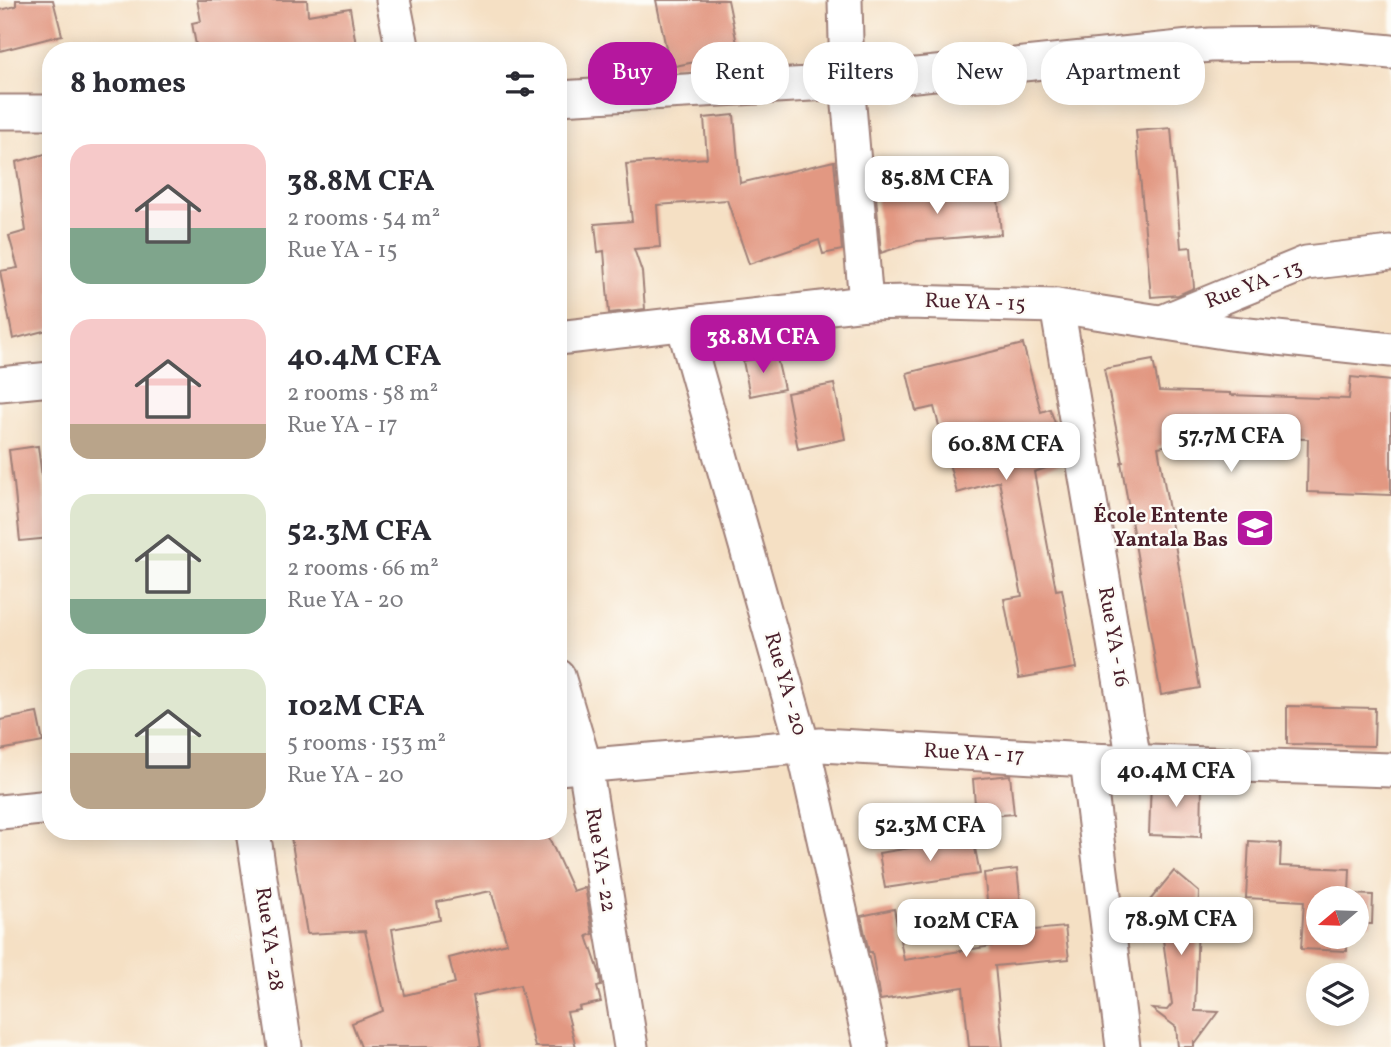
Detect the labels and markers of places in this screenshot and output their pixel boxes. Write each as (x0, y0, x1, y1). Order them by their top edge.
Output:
pin: 85.8M CFA (857, 156, 1017, 216)
pin: 38.8M CFA (683, 316, 843, 375)
pin: 57.7M CFA (1151, 414, 1311, 474)
pin: 60.8M CFA (926, 422, 1086, 482)
place label: École Entente Yantala Bas (1094, 502, 1228, 555)
school or university icon: École Entente Yantala Bas (1234, 507, 1276, 549)
pin: 40.4M CFA (1096, 750, 1256, 809)
pin: 52.3M CFA (850, 804, 1010, 863)
pin: 78.9M CFA (1101, 898, 1261, 957)
pin: 102M CFA (894, 900, 1038, 959)

